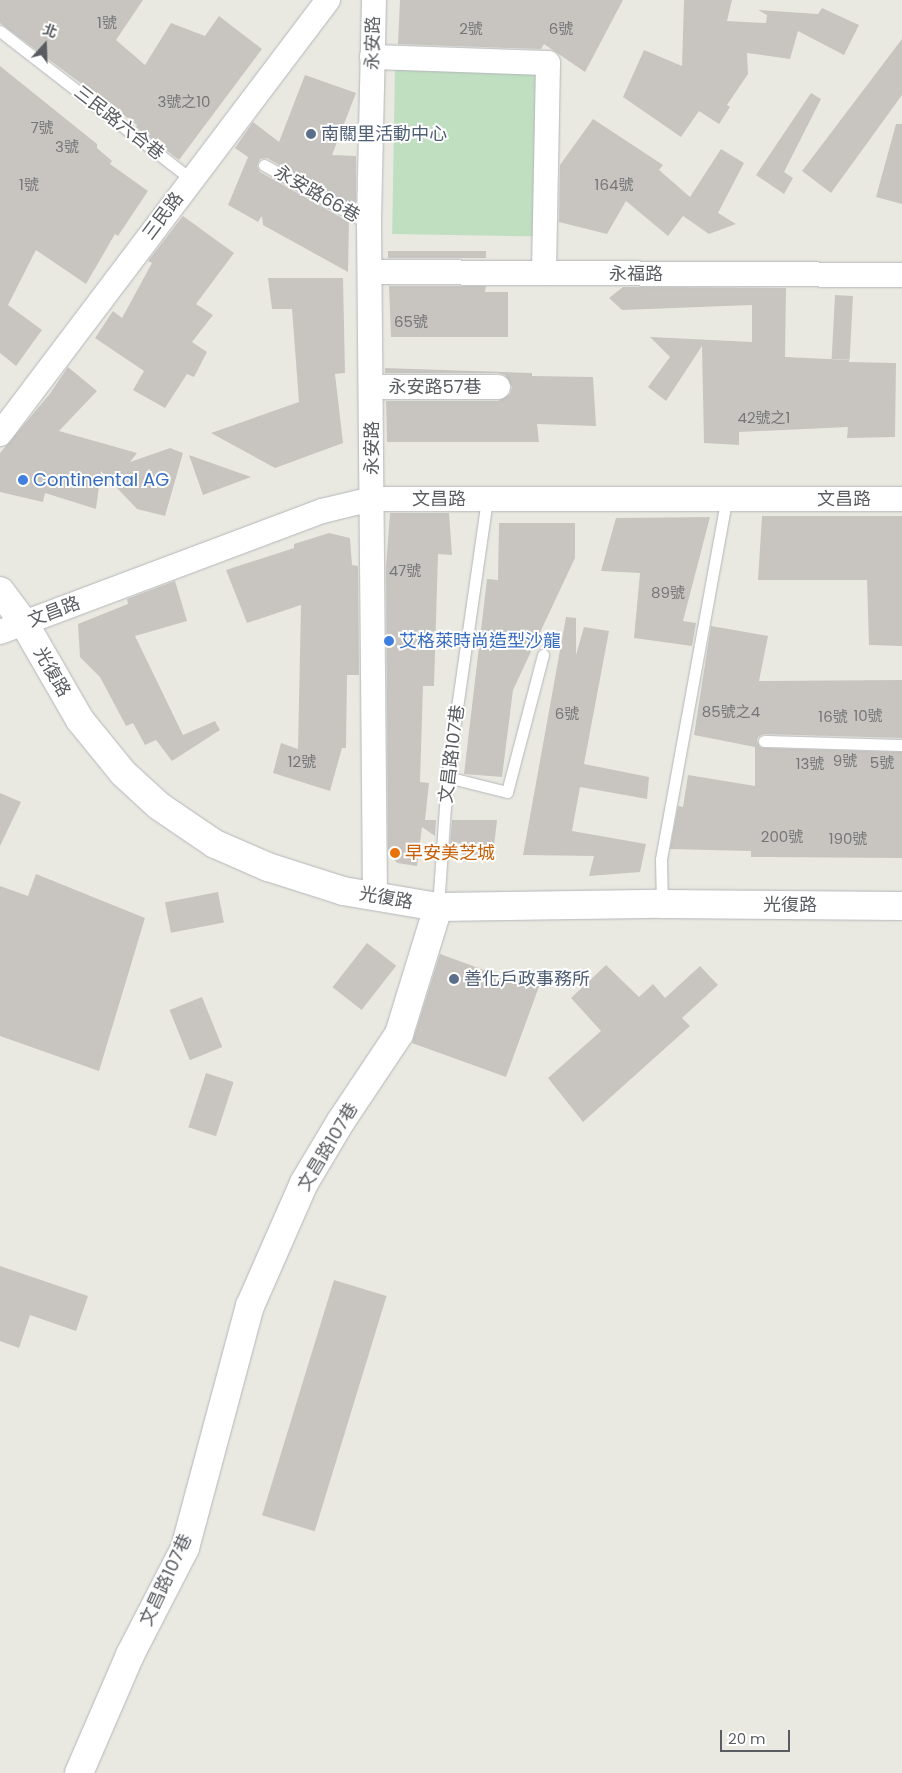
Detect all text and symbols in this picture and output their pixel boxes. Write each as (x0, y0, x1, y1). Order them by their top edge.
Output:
house number: 1號 (97, 14, 117, 32)
street label: 永安路 (362, 16, 384, 70)
text: 北 (40, 19, 60, 43)
north arrow (20, 20, 70, 70)
house number: 2號 (459, 20, 483, 38)
house number: 6號 (549, 20, 573, 38)
street label: 三民路六合巷 (70, 81, 168, 165)
house number: 3號之10 (157, 93, 211, 111)
house number: 7號 (30, 119, 54, 137)
place label: 南關里活動中心 (321, 123, 447, 145)
marker: 南關里活動中心 (305, 128, 317, 140)
house number: 3號 (55, 138, 79, 156)
street label: 永安路66巷 (271, 161, 363, 227)
house number: 1號 (19, 176, 39, 194)
house number: 164號 (595, 176, 633, 194)
street label: 三民路 (138, 188, 188, 244)
street label: 永福路 (609, 263, 663, 285)
house number: 65號 (394, 313, 428, 331)
street label: 永安路57巷 (388, 376, 482, 398)
house number: 42號之1 (738, 409, 790, 427)
street label: 永安路 (361, 421, 383, 475)
place label: Continental AG (33, 469, 169, 491)
marker: Continental AG (17, 474, 29, 486)
street label: 文昌路 (412, 488, 466, 510)
street label: 文昌路 (817, 488, 871, 510)
house number: 47號 (389, 562, 421, 580)
house number: 89號 (651, 584, 685, 602)
street label: 文昌路 (25, 592, 83, 632)
place label: 艾格萊時尚造型沙龍 (399, 630, 561, 652)
marker: 艾格萊時尚造型沙龍 (383, 635, 395, 647)
street label: 光復路 (29, 643, 75, 701)
house number: 85號之4 (702, 703, 760, 721)
street label: 文昌路107巷 (435, 704, 469, 804)
house number: 6號 (555, 705, 579, 723)
house number: 10號 (853, 707, 883, 725)
house number: 16號 (818, 708, 848, 726)
house number: 9號 (833, 752, 857, 770)
house number: 12號 (288, 753, 316, 771)
house number: 5號 (870, 754, 894, 772)
house number: 13號 (796, 755, 824, 773)
house number: 200號 (761, 828, 803, 846)
house number: 190號 (829, 830, 867, 848)
place label: 早安美芝城 (405, 842, 495, 864)
marker: 早安美芝城 (389, 847, 401, 859)
street label: 光復路 (358, 883, 414, 913)
street label: 光復路 (763, 894, 817, 916)
place label: 善化戶政事務所 (464, 968, 590, 990)
marker: 善化戶政事務所 (448, 973, 460, 985)
street label: 文昌路107巷 (293, 1099, 363, 1195)
street label: 文昌路107巷 (135, 1531, 197, 1629)
scale bar (722, 1720, 792, 1752)
text: 20 m (728, 1728, 766, 1749)

